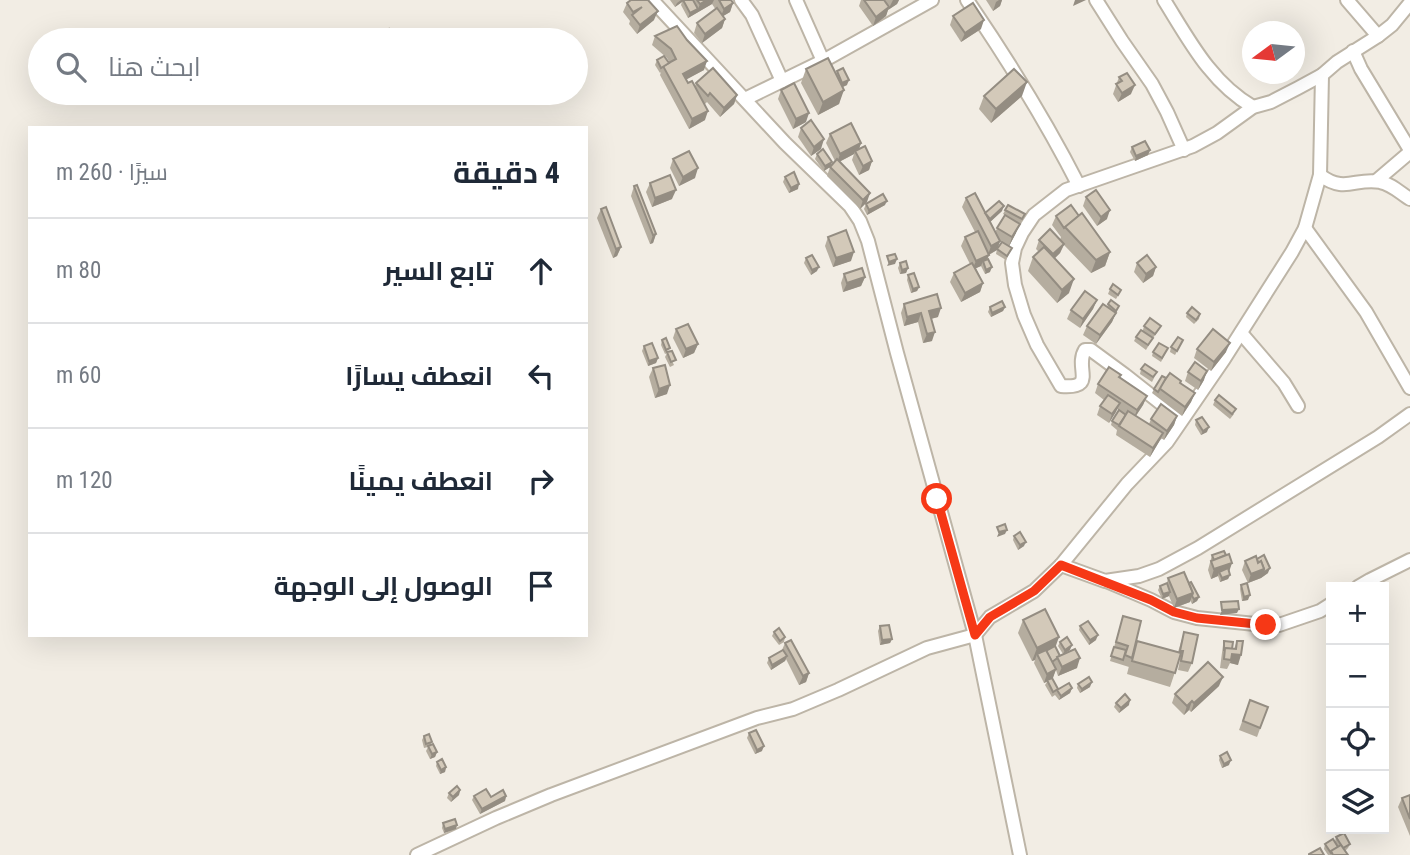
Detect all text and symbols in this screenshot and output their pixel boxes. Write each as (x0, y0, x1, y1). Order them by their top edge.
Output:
north arrow (1242, 21, 1305, 84)
search box (28, 28, 588, 105)
icon: search (52, 48, 90, 86)
text: ابحث هنا (108, 52, 201, 82)
text: 4 دقيقة (453, 155, 560, 190)
text: سيرًا · 260 m (56, 159, 168, 186)
icon: ahead (522, 252, 560, 290)
text: تابع السير (384, 256, 493, 286)
text: 80 m (56, 257, 101, 284)
icon: left (522, 357, 560, 395)
text: انعطف يسارًا (345, 361, 493, 391)
text: 60 m (56, 362, 101, 389)
icon: right (522, 462, 560, 500)
text: انعطف يمينًا (348, 466, 493, 496)
text: 120 m (56, 467, 113, 494)
route start (921, 483, 952, 514)
icon: arrive (522, 567, 560, 605)
text: الوصول إلى الوجهة (274, 571, 493, 601)
map controls (1326, 582, 1389, 834)
button: + (1326, 582, 1389, 645)
route end (1250, 609, 1281, 640)
button: − (1326, 645, 1389, 708)
button: locate (1326, 708, 1389, 771)
button: layers (1326, 771, 1389, 834)

